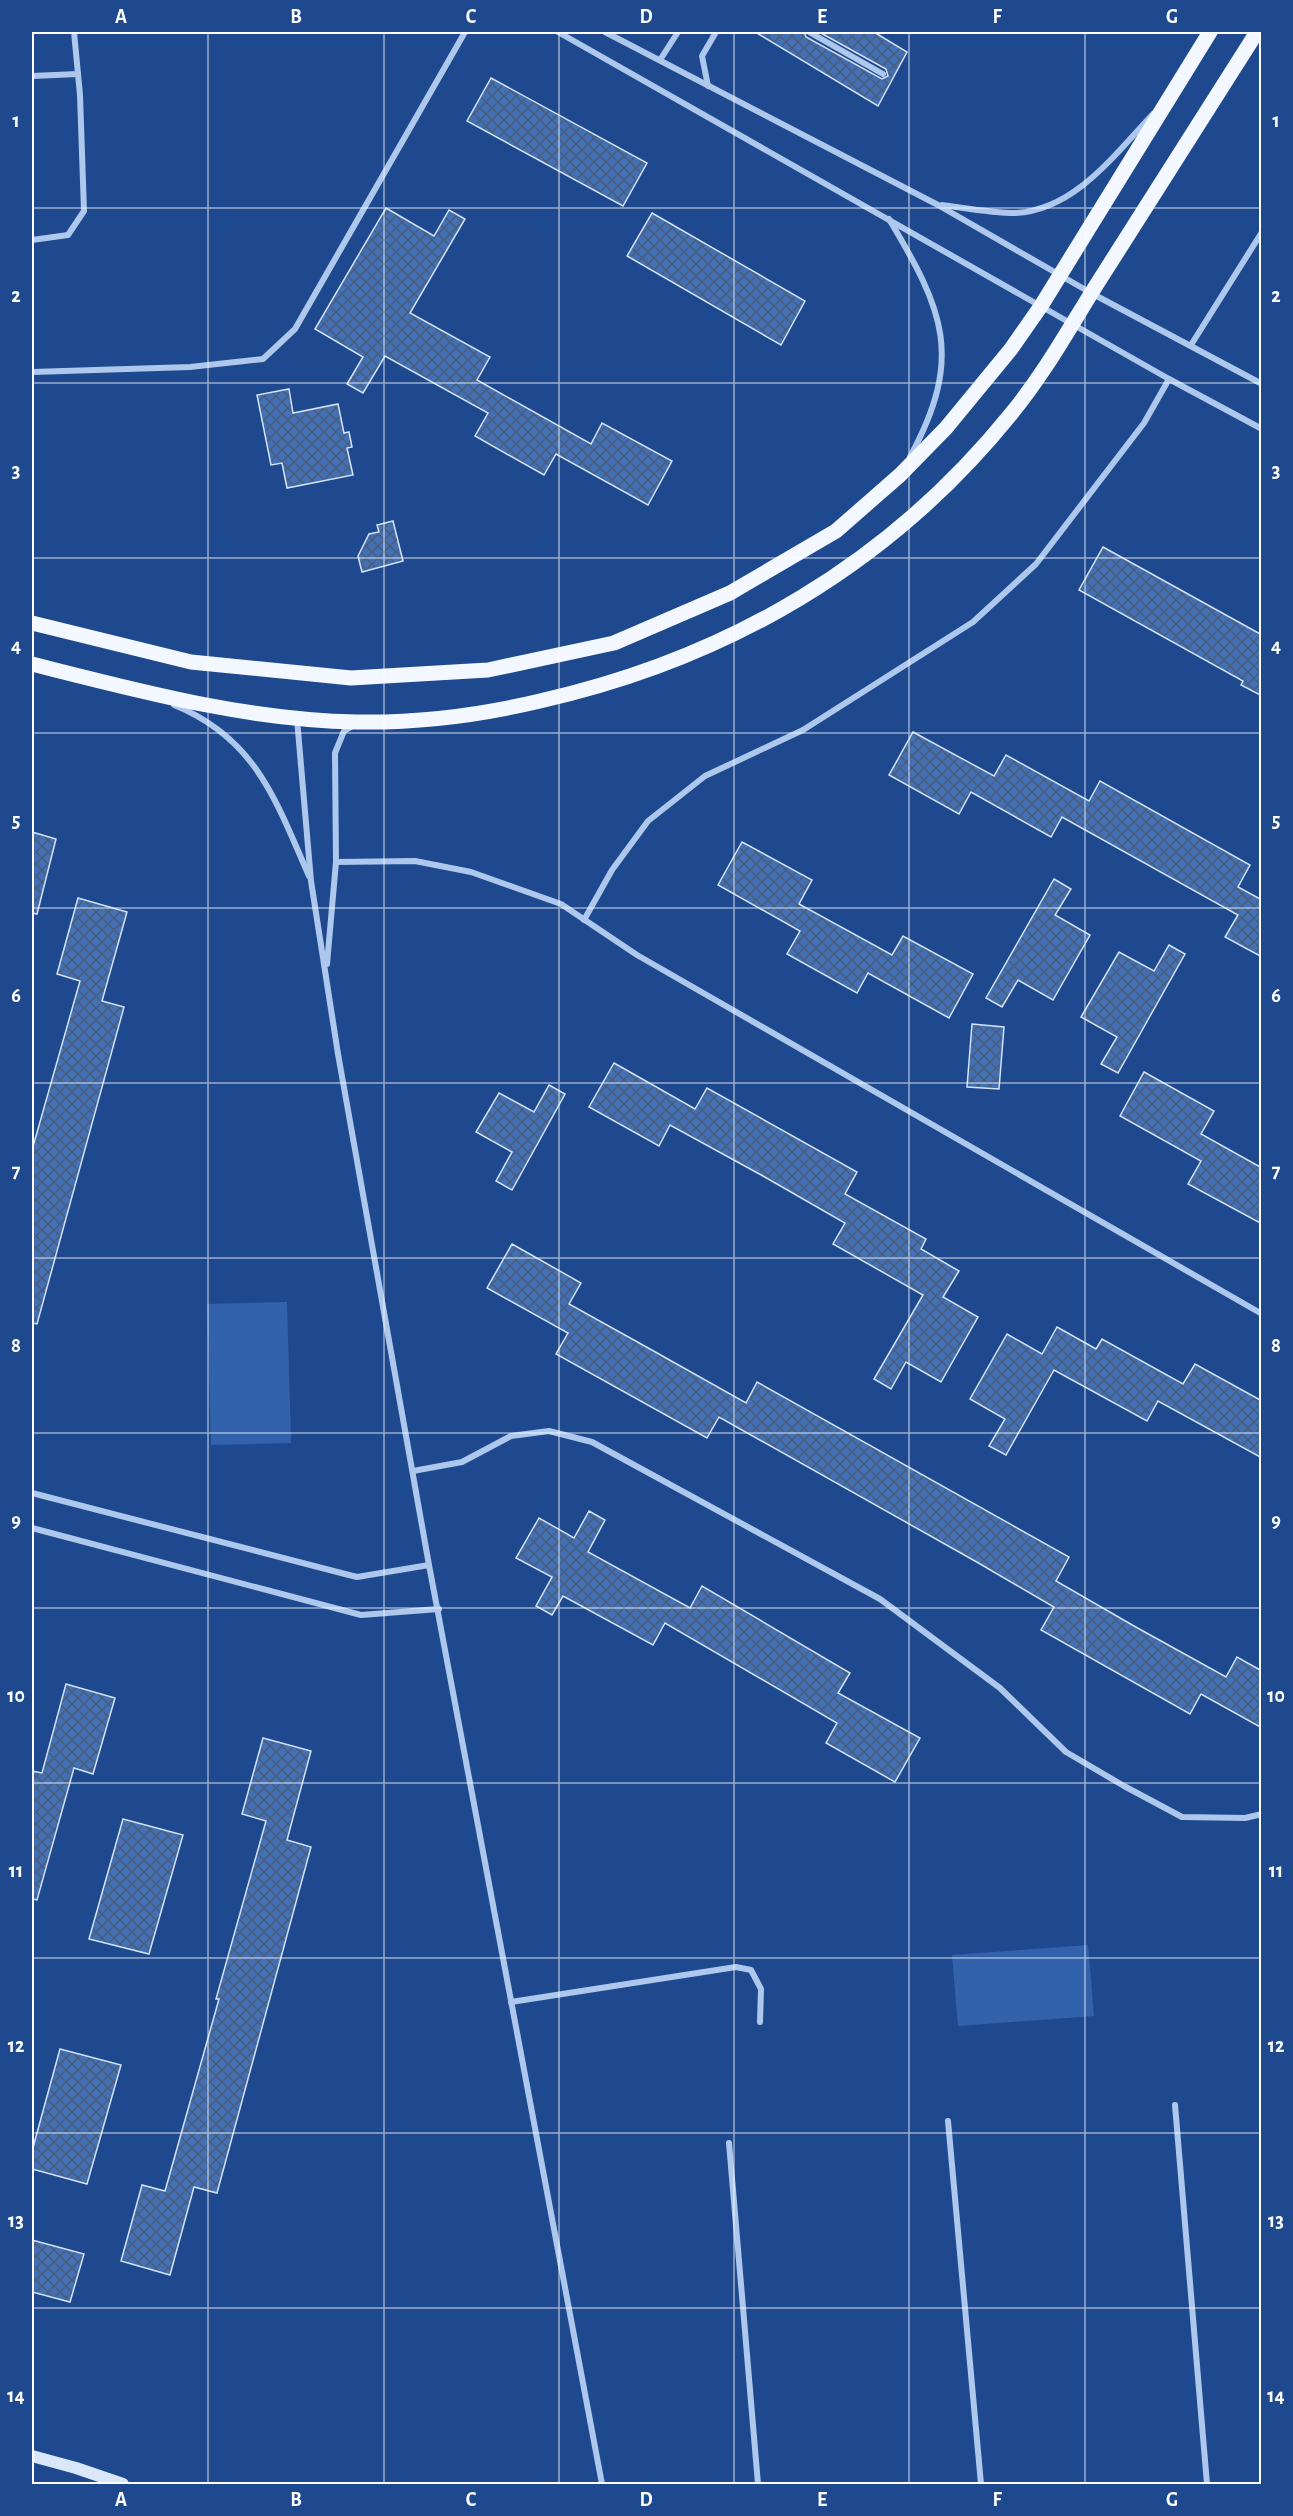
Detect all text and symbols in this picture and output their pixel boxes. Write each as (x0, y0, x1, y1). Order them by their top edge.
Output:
text: A (115, 7, 127, 27)
text: B (290, 7, 302, 27)
text: C (466, 7, 477, 27)
text: D (639, 7, 653, 27)
text: E (817, 7, 827, 27)
text: F (992, 7, 1002, 27)
text: G (1166, 7, 1178, 27)
text: 1 (12, 111, 20, 131)
text: 1 (1272, 111, 1280, 131)
text: 2 (11, 286, 21, 306)
text: 2 (1271, 286, 1281, 306)
text: 3 (12, 461, 20, 481)
text: 3 (1272, 461, 1280, 481)
text: 4 (11, 636, 21, 656)
text: 4 (1271, 636, 1281, 656)
text: 5 (12, 811, 20, 831)
text: 5 (1272, 811, 1280, 831)
text: 6 (11, 986, 21, 1006)
text: 6 (1271, 986, 1281, 1006)
text: 7 (12, 1161, 21, 1181)
text: 7 (1272, 1161, 1281, 1181)
text: 8 (11, 1336, 21, 1356)
text: 8 (1271, 1336, 1281, 1356)
text: 9 (11, 1511, 21, 1531)
text: 9 (1271, 1511, 1281, 1531)
text: 10 (7, 1686, 25, 1706)
text: 10 (1267, 1686, 1285, 1706)
text: 11 (9, 1861, 23, 1881)
text: 11 (1269, 1861, 1283, 1881)
text: 12 (8, 2036, 24, 2056)
text: 12 (1268, 2036, 1284, 2056)
text: 13 (8, 2211, 24, 2231)
text: 13 (1268, 2211, 1284, 2231)
text: 14 (7, 2386, 25, 2406)
text: 14 (1267, 2386, 1285, 2406)
text: A (115, 2490, 127, 2510)
text: B (290, 2490, 302, 2510)
text: C (466, 2490, 477, 2510)
text: D (639, 2490, 653, 2510)
text: E (817, 2490, 827, 2510)
text: F (992, 2490, 1002, 2510)
text: G (1166, 2490, 1178, 2510)

